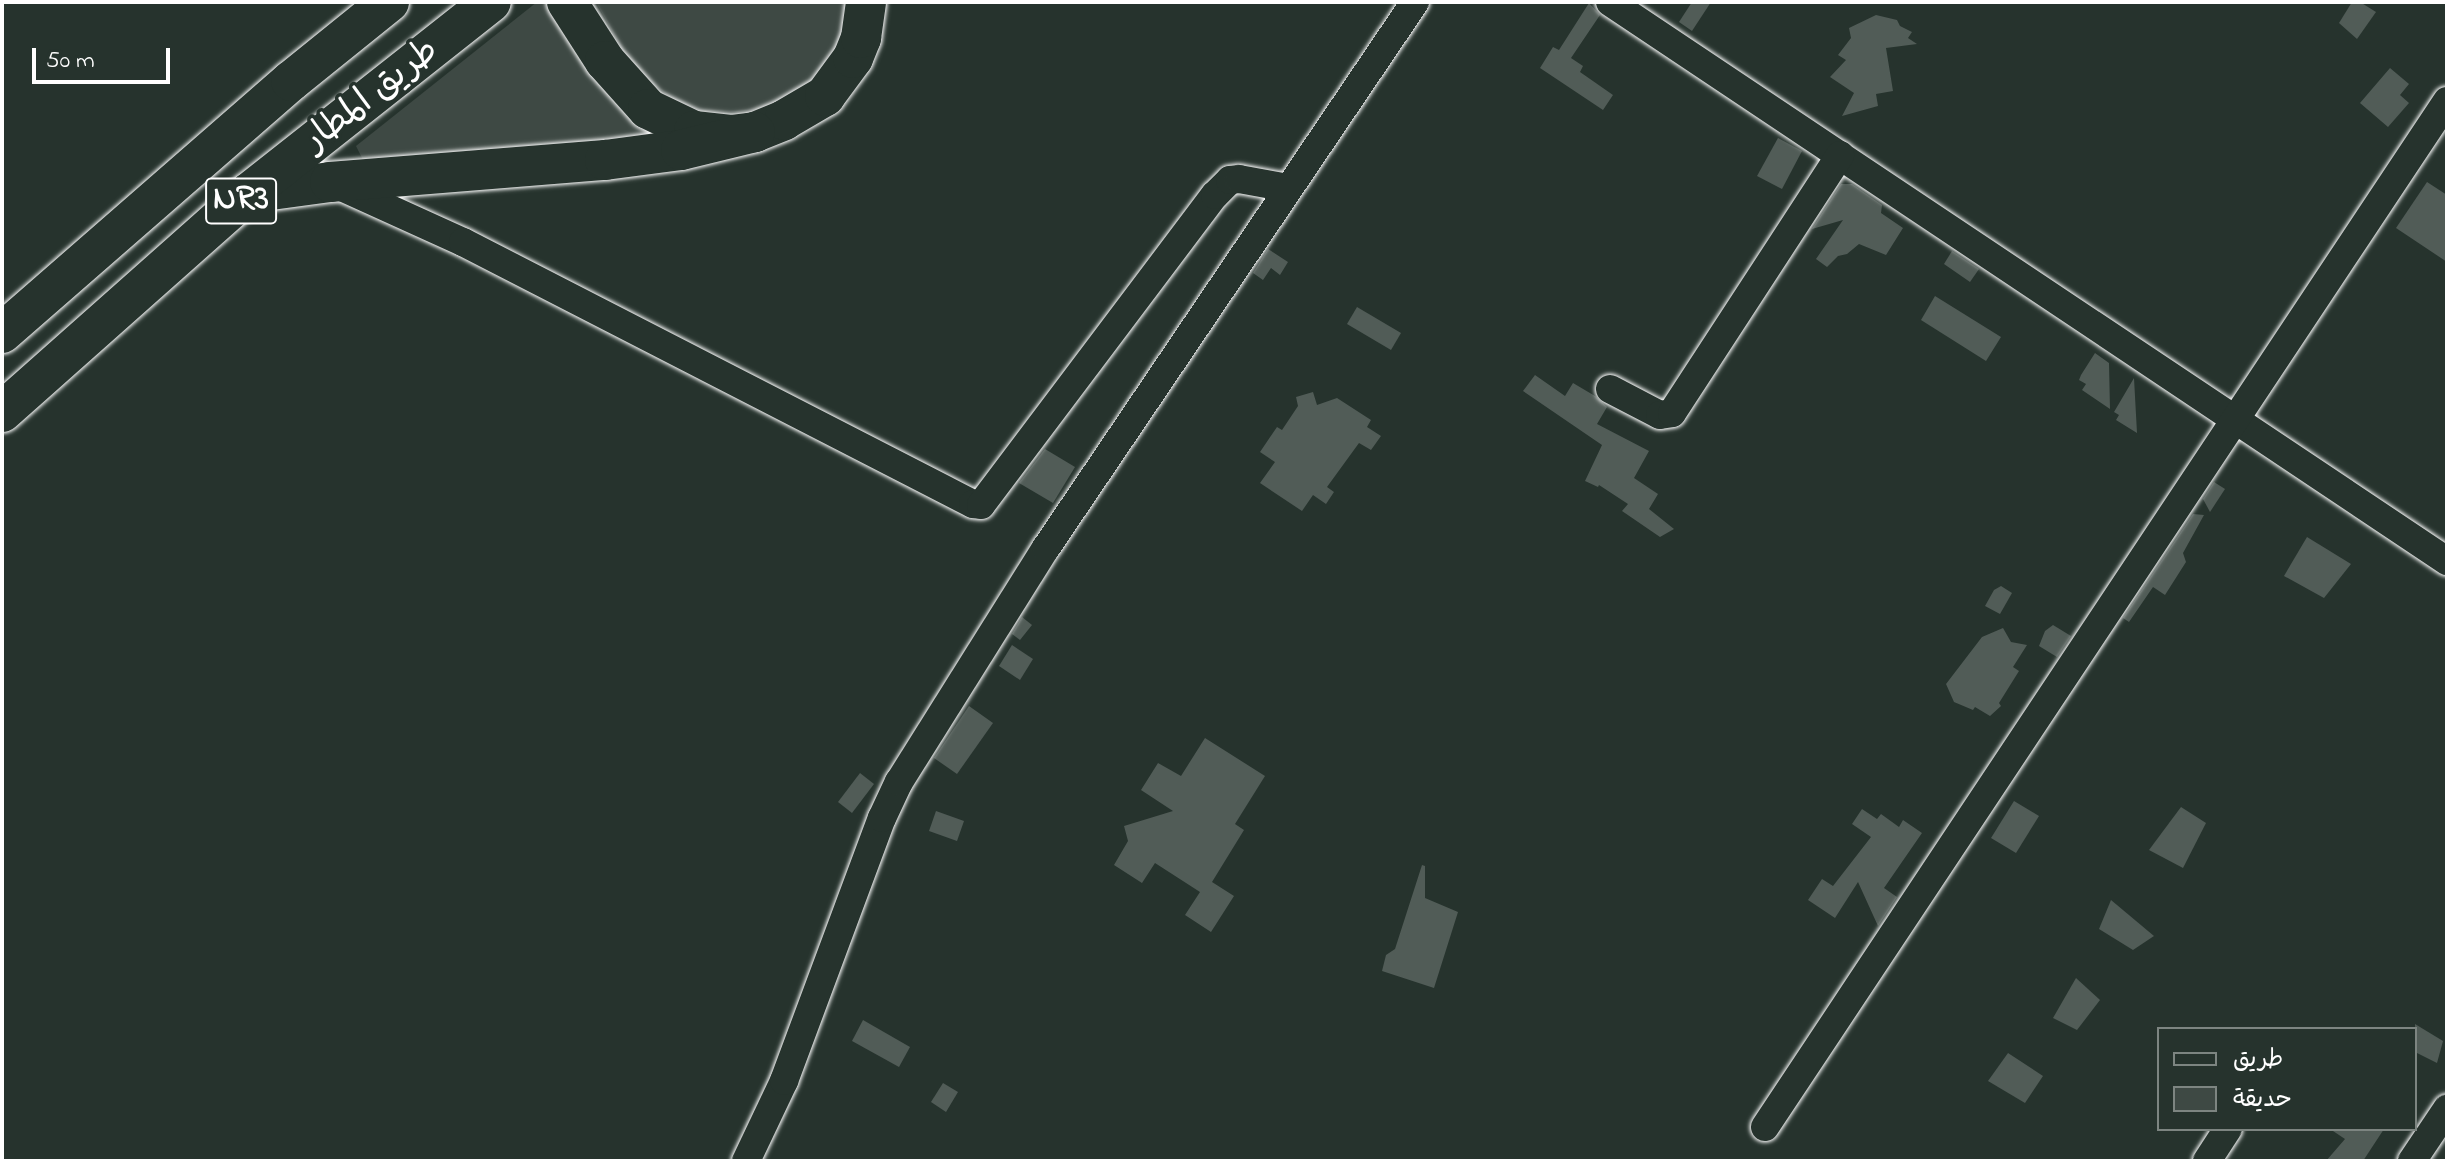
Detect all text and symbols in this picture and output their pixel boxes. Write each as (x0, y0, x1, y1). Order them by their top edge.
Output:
street label: طريق المطار (296, 30, 448, 162)
scale bar (36, 32, 174, 82)
text: 50 m (46, 44, 95, 79)
road number: NR3 (205, 171, 277, 231)
legend (2157, 1027, 2417, 1131)
text: طريق (2233, 1043, 2283, 1078)
text: حديقة (2233, 1083, 2292, 1118)

